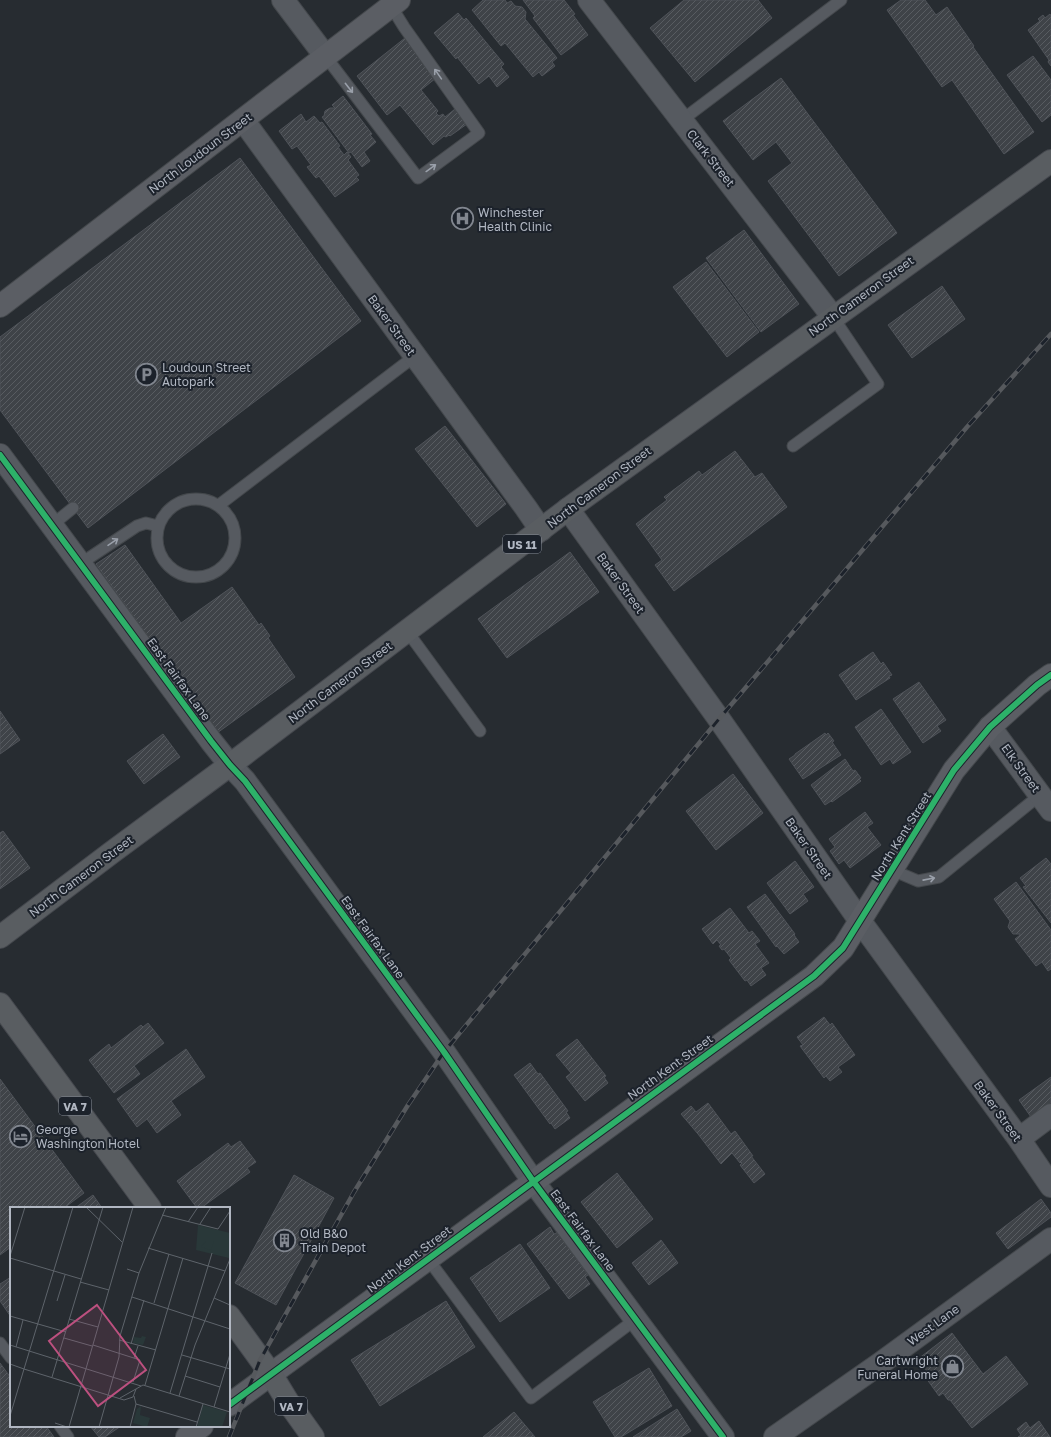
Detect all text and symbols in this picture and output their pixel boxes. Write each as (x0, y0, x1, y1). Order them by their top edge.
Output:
one-way arrow (434, 69, 442, 80)
one-way arrow (345, 83, 353, 94)
street label: North Loudoun Street (145, 109, 255, 197)
street label: Clark Street (684, 126, 738, 190)
one-way arrow (426, 164, 437, 172)
place label: Winchester Health Clinic (478, 205, 552, 234)
hospital icon: Winchester Health Clinic (450, 206, 476, 232)
street label: North Cameron Street (805, 253, 917, 339)
street label: Baker Street (365, 292, 419, 358)
place label: Loudoun Street Autopark (162, 360, 251, 389)
parking icon: Loudoun Street Autopark (133, 361, 159, 387)
street label: North Cameron Street (544, 443, 654, 531)
road number: US 11 (503, 535, 541, 553)
one-way arrow (107, 538, 118, 546)
street label: Baker Street (594, 550, 648, 616)
street label: East Fairfax Lane (144, 635, 214, 723)
street label: North Cameron Street (285, 638, 395, 726)
street label: Elk Street (998, 741, 1044, 795)
street label: North Kent Street (868, 789, 934, 883)
street label: Baker Street (782, 814, 836, 882)
street label: North Cameron Street (26, 832, 136, 920)
one-way arrow (922, 875, 935, 883)
street label: East Fairfax Lane (338, 893, 408, 981)
street label: North Kent Street (624, 1031, 716, 1103)
street label: Baker Street (971, 1078, 1025, 1144)
road number: VA 7 (59, 1097, 91, 1115)
place label: George Washington Hotel (36, 1122, 140, 1151)
hotel icon: George Washington Hotel (8, 1123, 34, 1149)
street label: East Fairfax Lane (547, 1186, 619, 1274)
inset map (10, 1207, 230, 1427)
street label: North Kent Street (364, 1222, 454, 1296)
place label: Old B&O Train Depot (300, 1226, 366, 1255)
building icon: Old B&O Train Depot (272, 1227, 298, 1253)
street label: West Lane (904, 1301, 962, 1349)
place label: Cartwright Funeral Home (857, 1353, 938, 1382)
shop icon: Cartwright Funeral Home (940, 1354, 966, 1380)
road number: VA 7 (275, 1397, 307, 1415)

